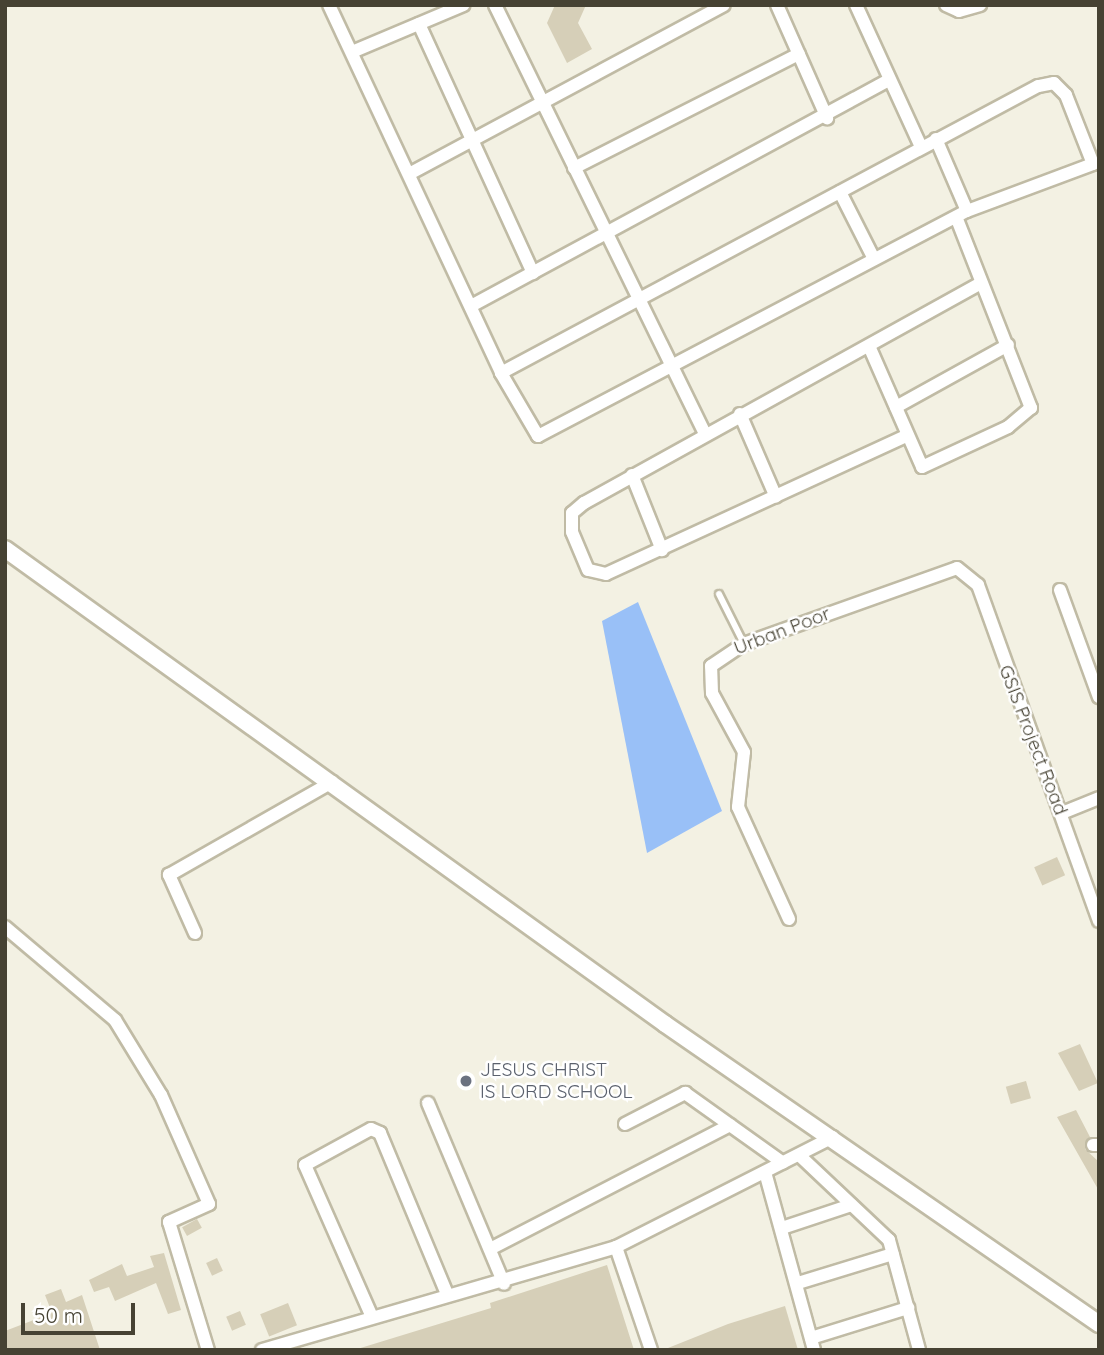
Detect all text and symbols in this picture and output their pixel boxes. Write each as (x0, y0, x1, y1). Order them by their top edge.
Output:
street label: Urban Poor (731, 602, 833, 660)
street label: GSIS Project Road (994, 662, 1072, 818)
place label: JESUS CHRIST IS LORD SCHOOL (480, 1059, 633, 1103)
marker: JESUS CHRIST IS LORD SCHOOL (458, 1073, 474, 1089)
scale bar (24, 1288, 138, 1332)
text: 50 m (34, 1302, 83, 1328)

